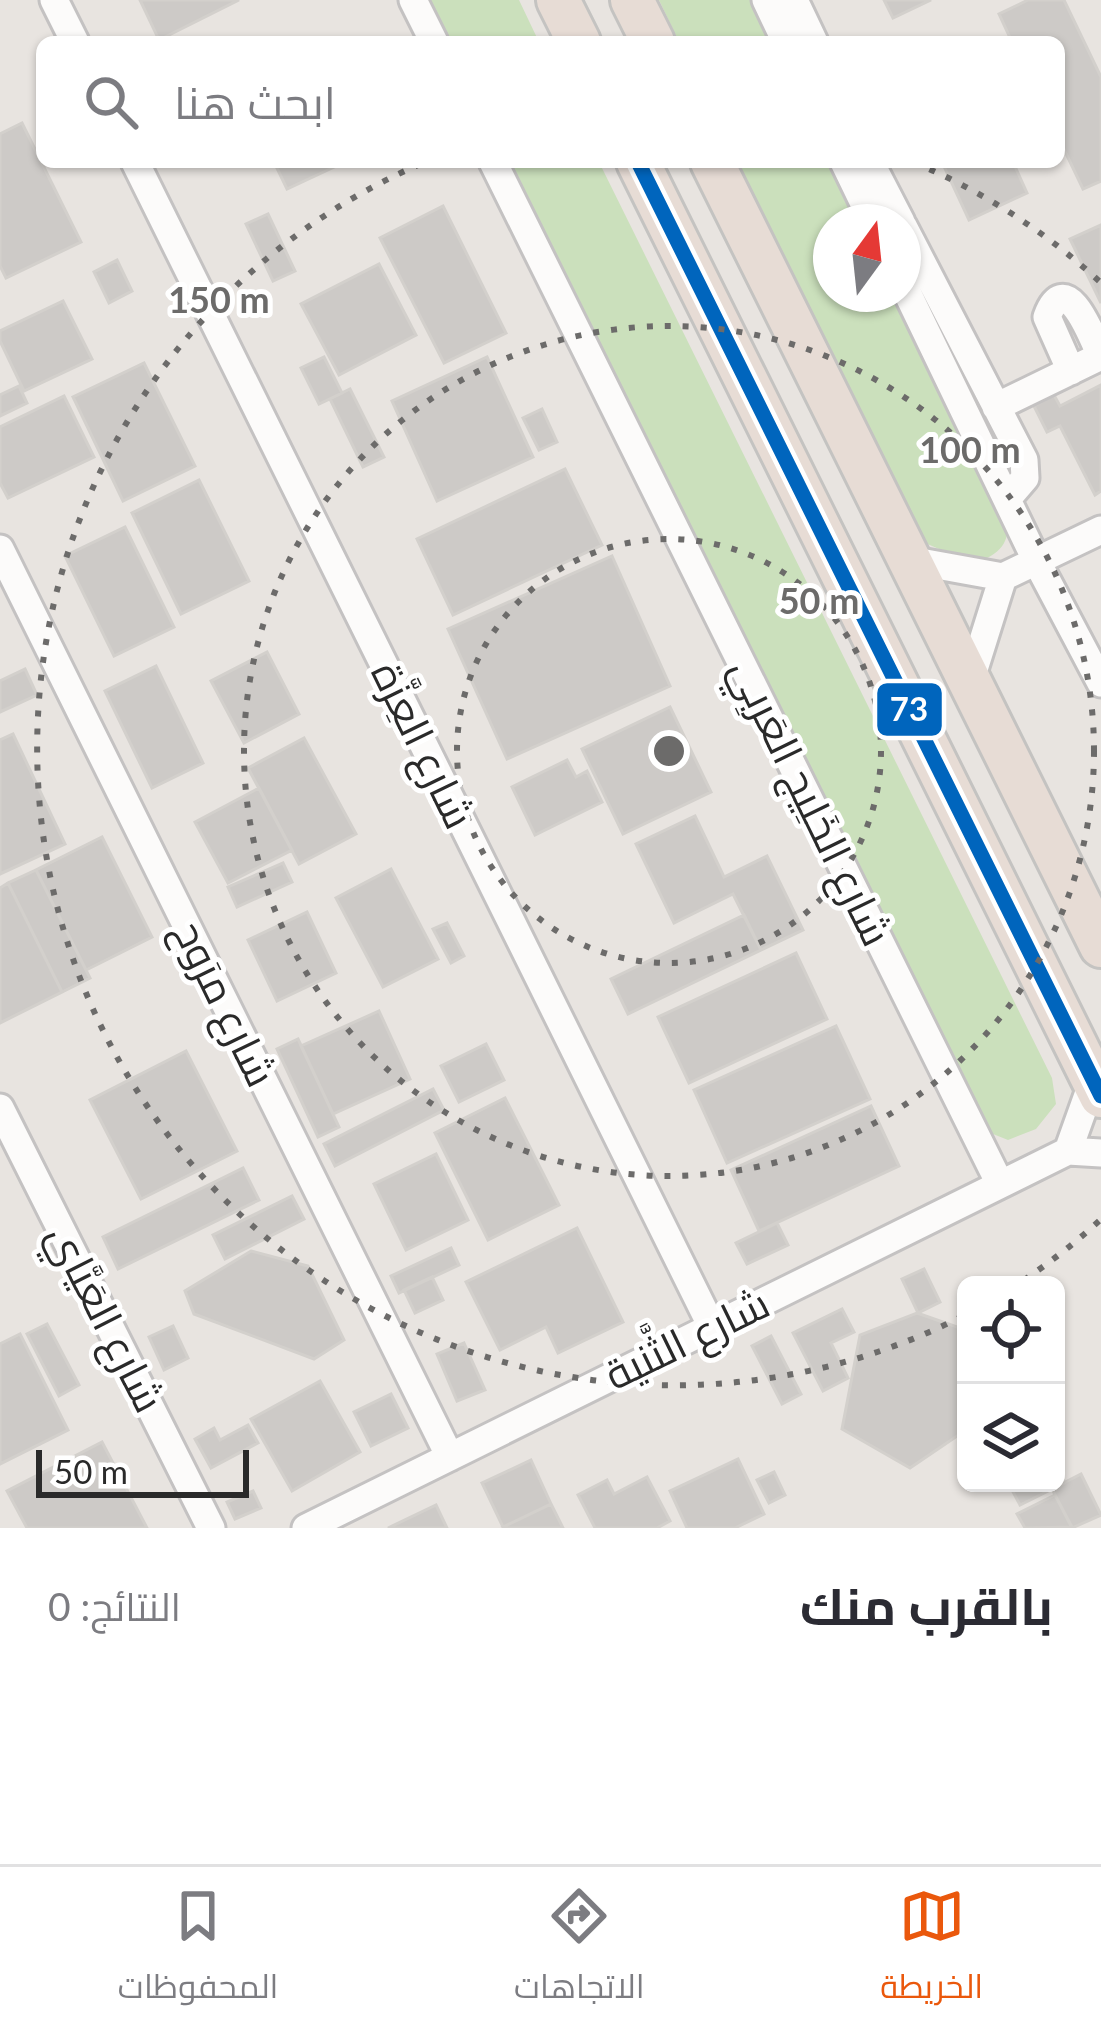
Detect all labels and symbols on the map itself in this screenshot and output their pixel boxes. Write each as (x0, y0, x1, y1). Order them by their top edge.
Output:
north arrow (813, 204, 921, 312)
text: 150 m (168, 277, 270, 321)
text: 100 m (919, 427, 1021, 471)
text: 50 m (779, 578, 859, 622)
street label: شارع الخَلِيج العَربِي (713, 650, 903, 957)
street label: شارع العِزَّة (359, 653, 486, 838)
line badge: 73 (875, 681, 944, 738)
text: 73 (890, 688, 928, 728)
centre of rings (648, 730, 690, 772)
street label: شارع مرَوح (161, 911, 288, 1096)
street label: شارع العَيَّاي (30, 1215, 175, 1424)
street label: شارع الثَّنية (594, 1272, 778, 1403)
scale bar (36, 1444, 249, 1497)

